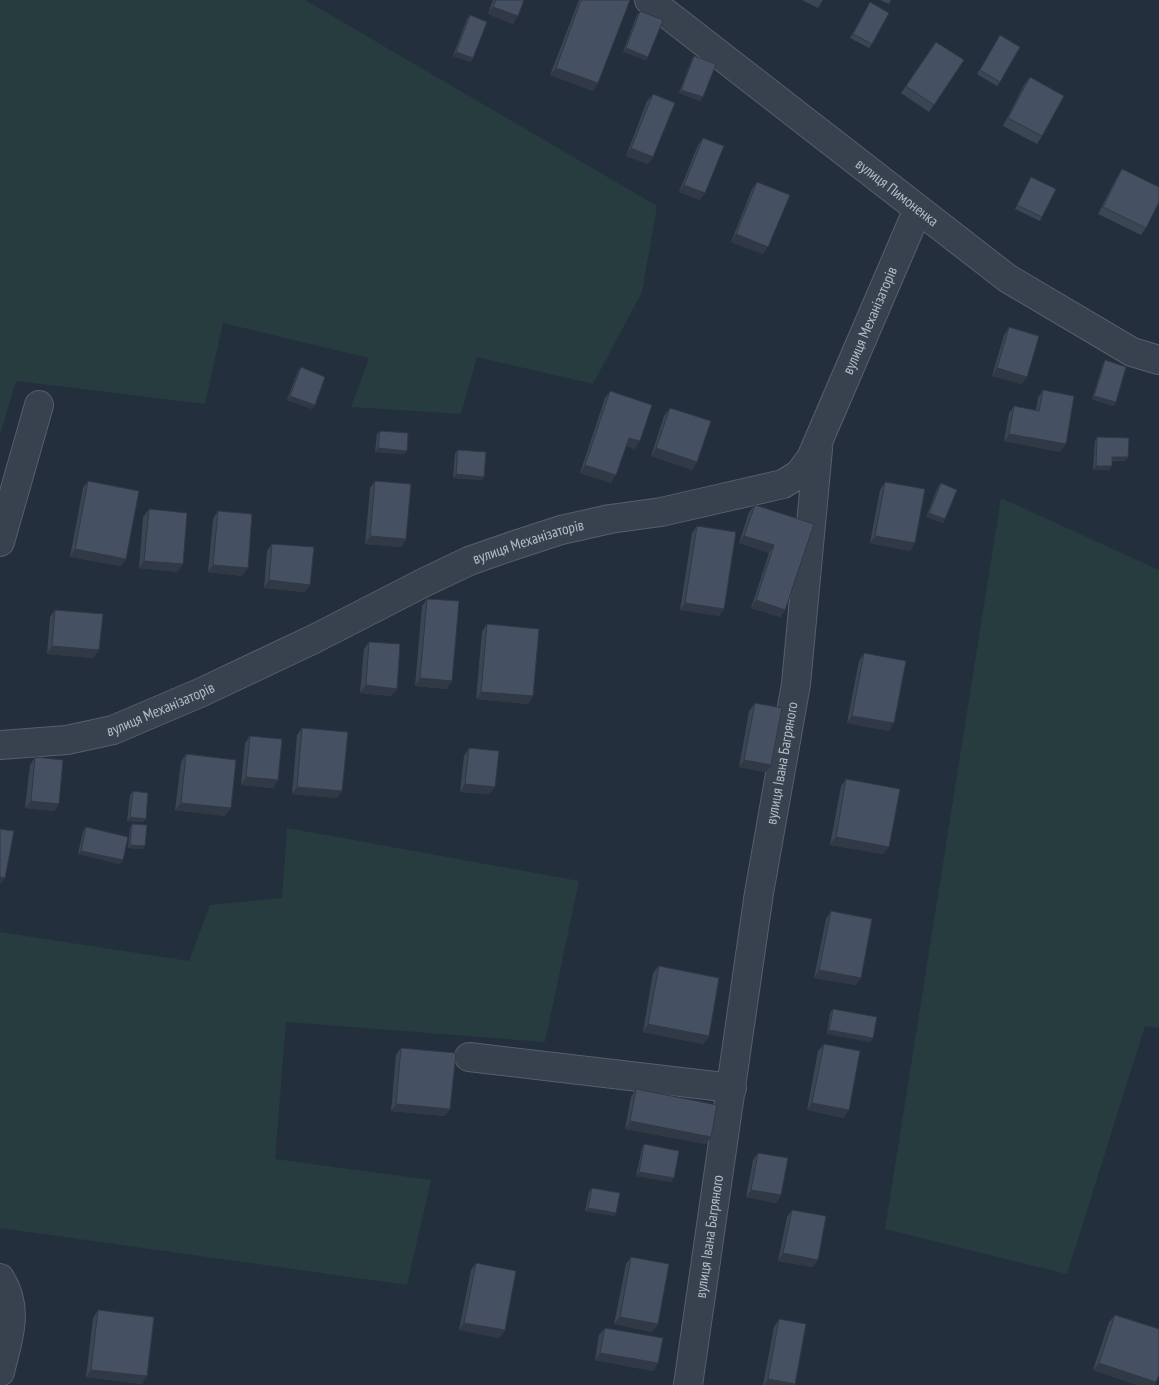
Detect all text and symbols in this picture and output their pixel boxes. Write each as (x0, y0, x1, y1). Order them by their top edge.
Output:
street label: вулиця Пимоненка (852, 154, 943, 230)
street label: вулиця Механізаторів (838, 263, 901, 377)
street label: вулиця Механізаторів (470, 515, 586, 568)
street label: вулиця Механізаторів (105, 678, 217, 740)
street label: вулиця Івана Багряного (761, 700, 802, 826)
street label: вулиця Івана Багряного (691, 1174, 727, 1299)

